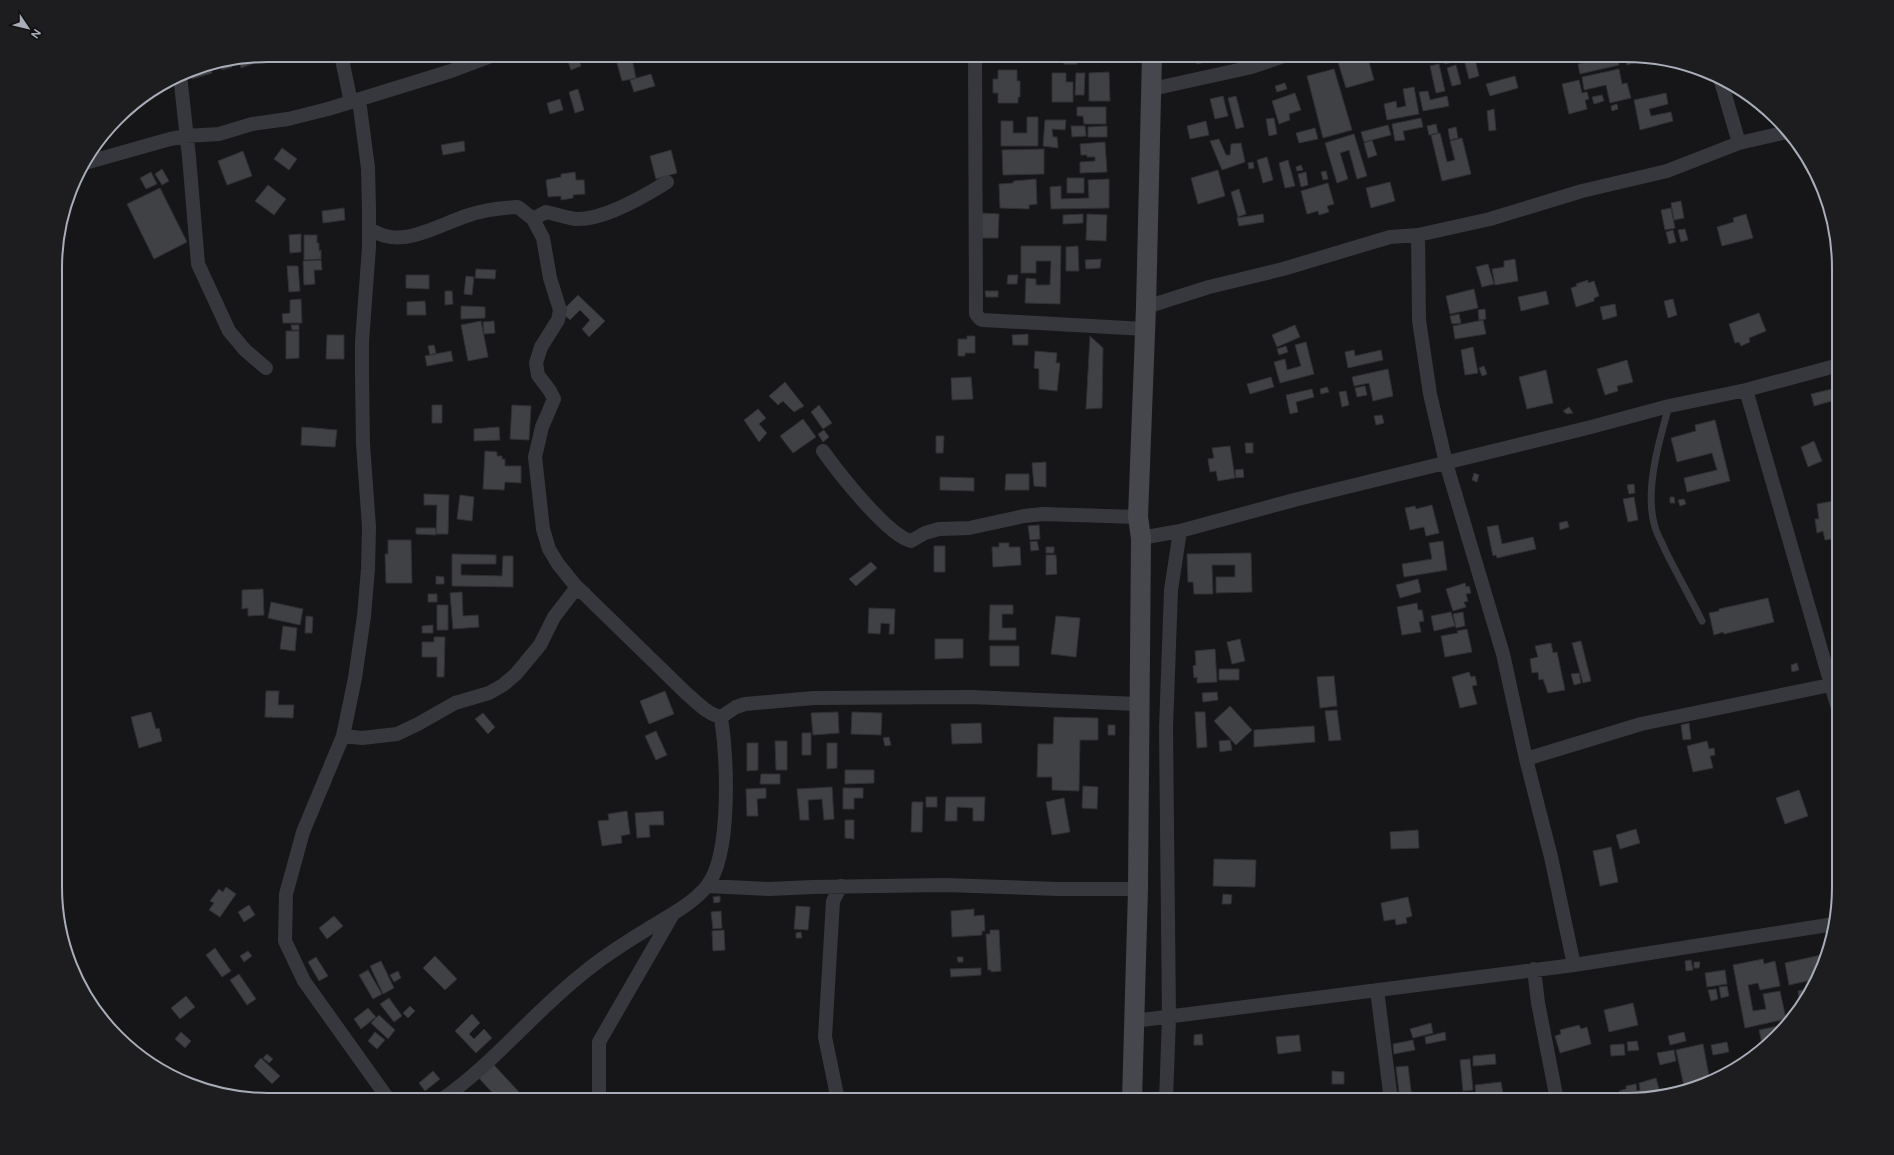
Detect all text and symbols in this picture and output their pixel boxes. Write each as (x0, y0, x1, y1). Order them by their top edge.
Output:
north arrow (8, 8, 48, 48)
text: N (28, 26, 44, 41)

